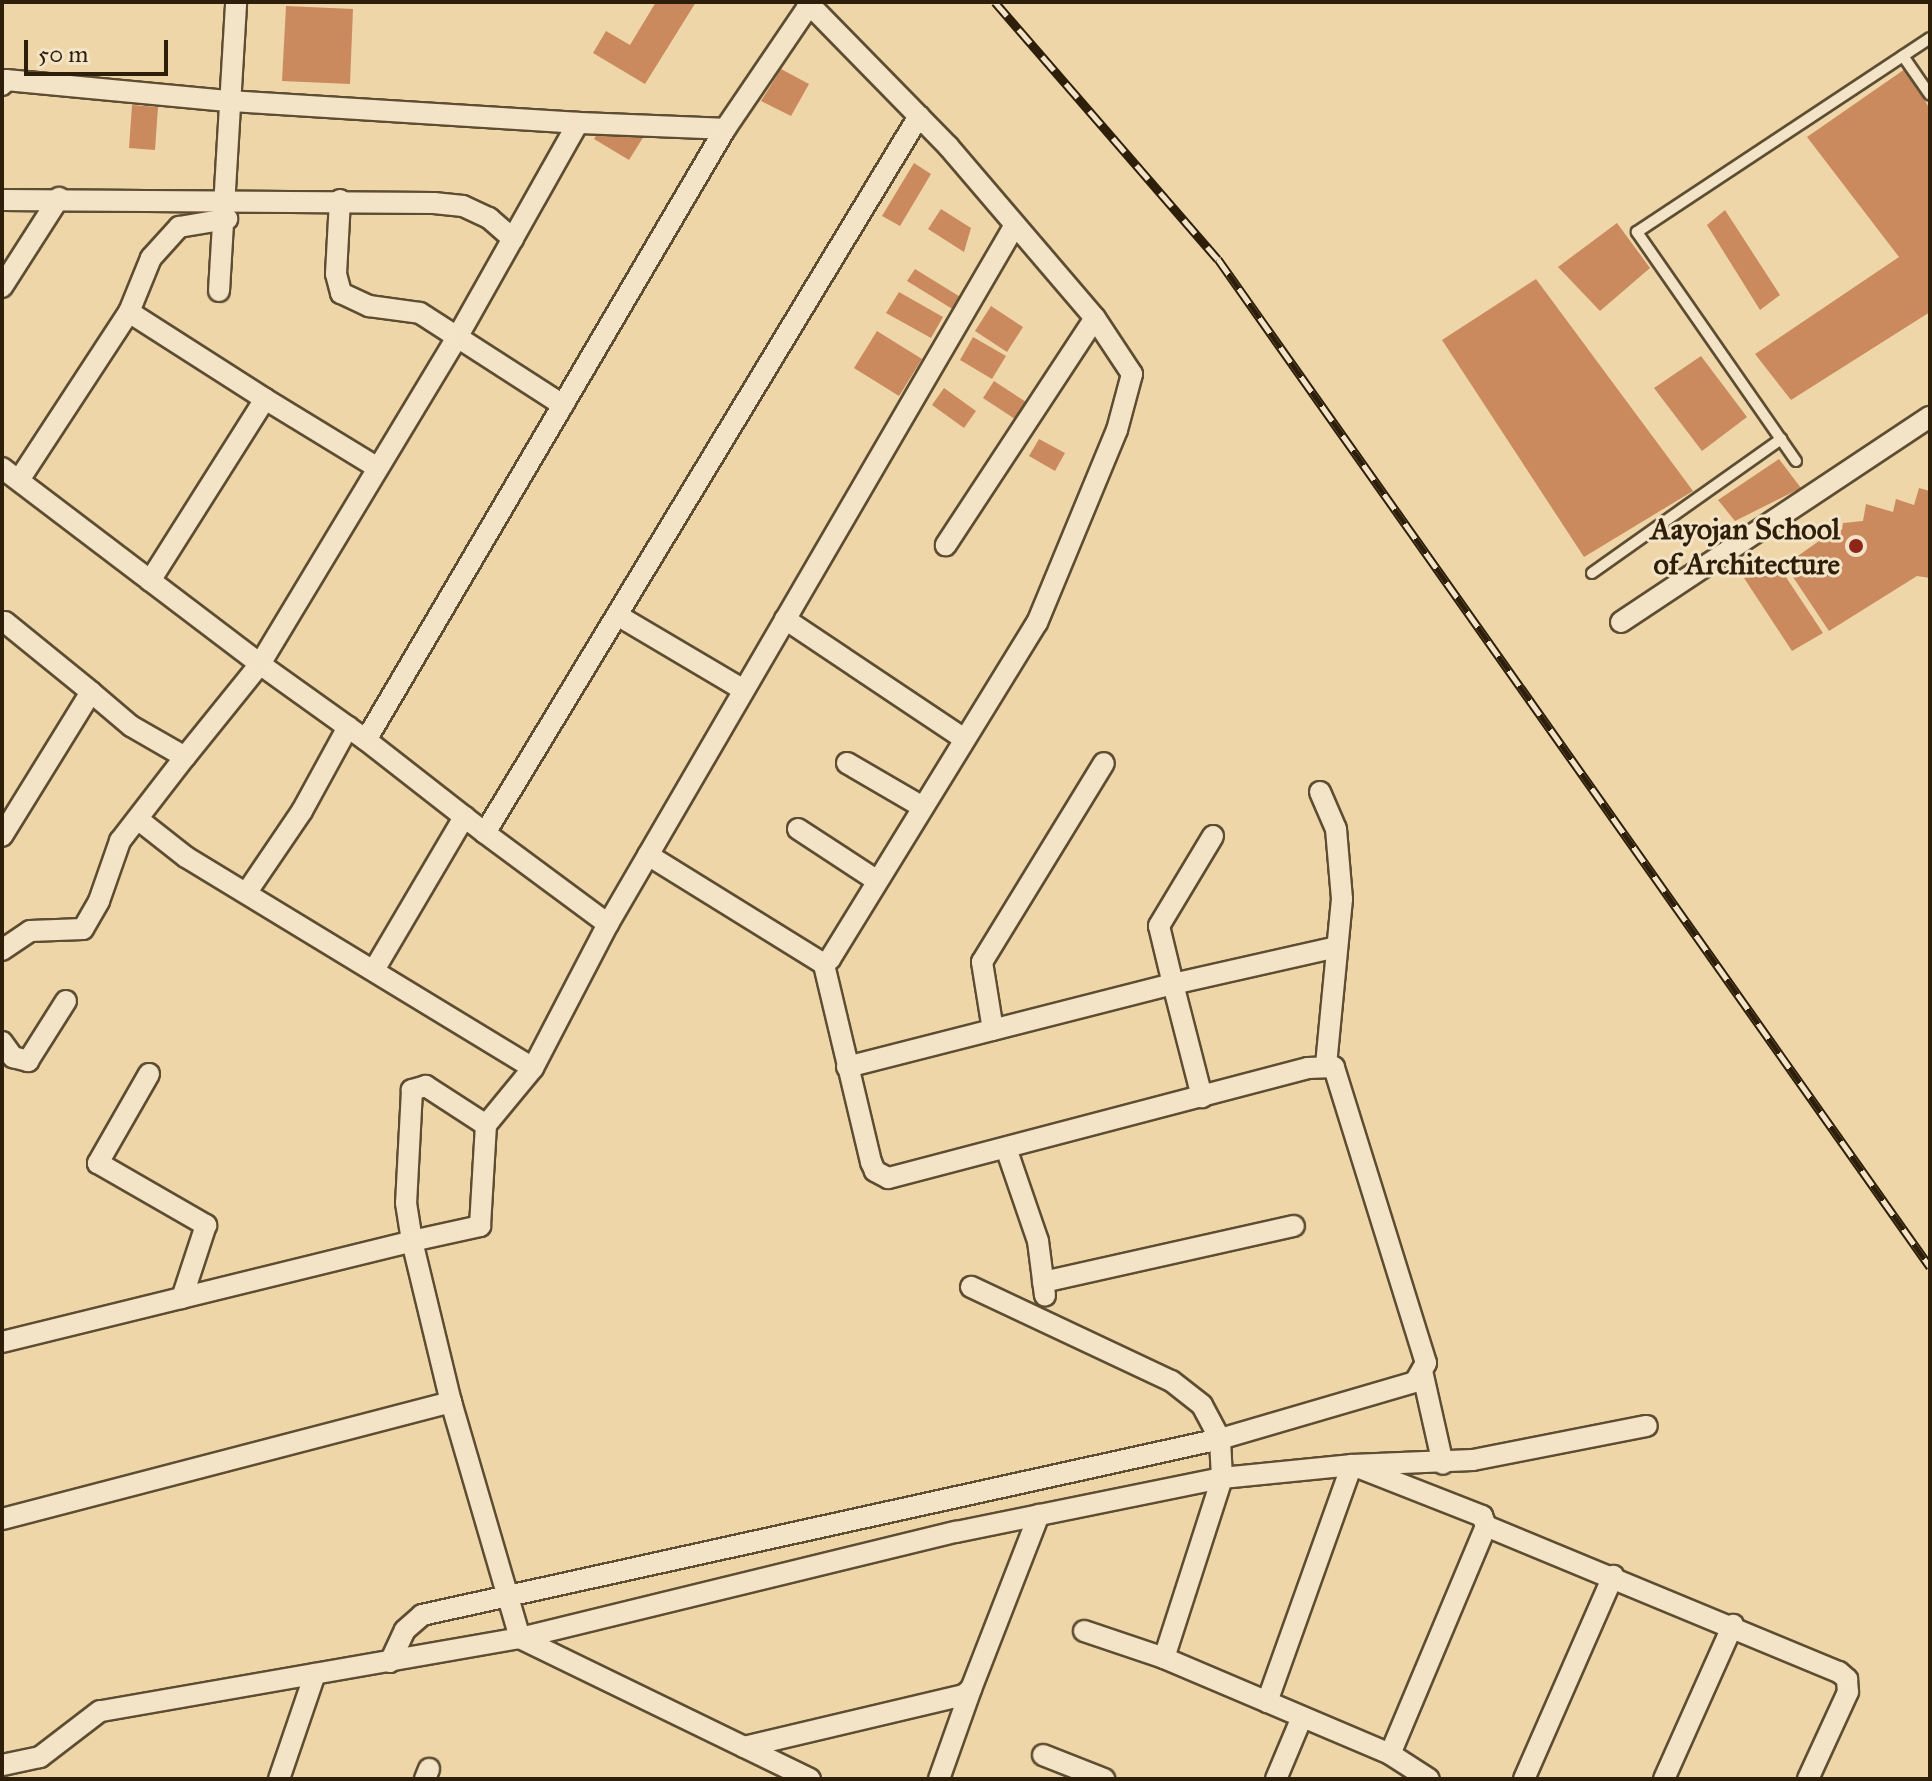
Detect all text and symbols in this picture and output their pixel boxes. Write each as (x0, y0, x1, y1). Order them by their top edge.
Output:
scale bar (28, 24, 172, 74)
text: 50 m (38, 39, 88, 69)
place label: Aayojan School of Architecture (1651, 511, 1840, 582)
marker: Aayojan School of Architecture (1847, 537, 1865, 555)

